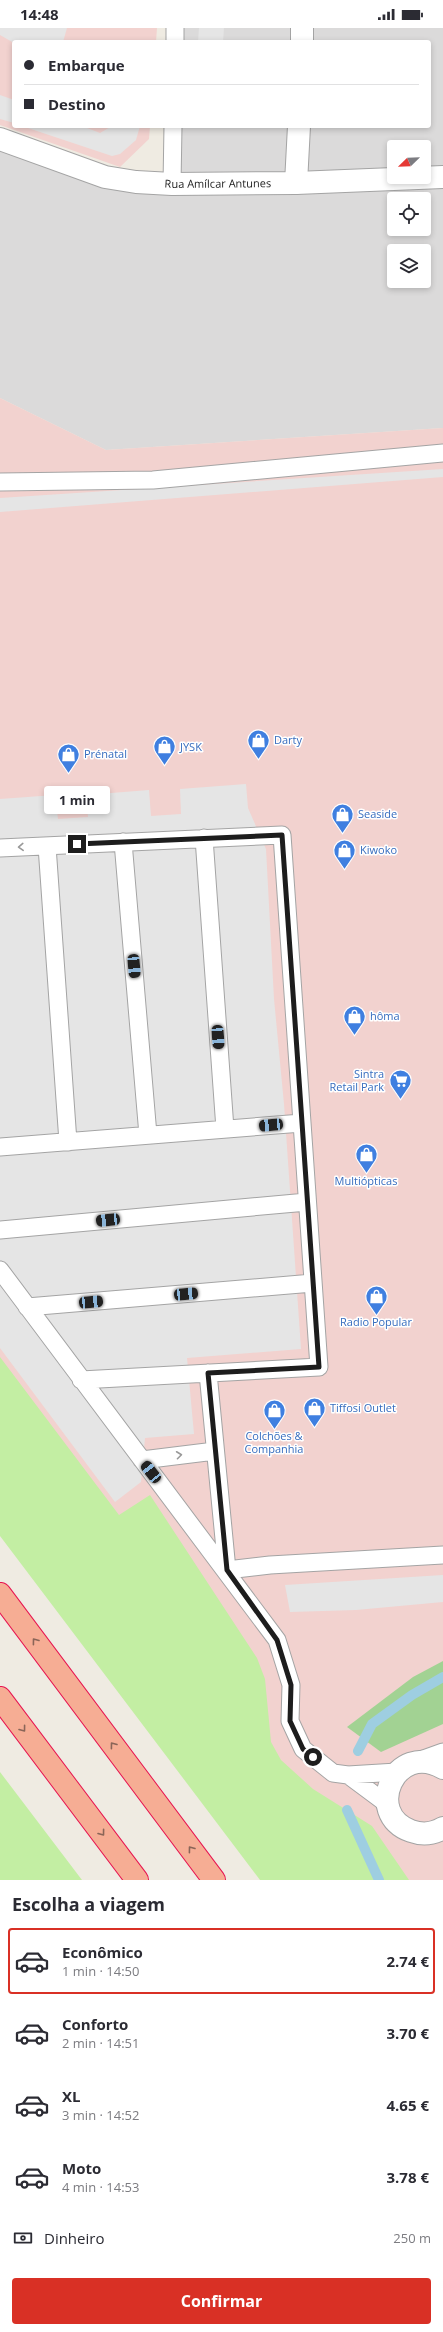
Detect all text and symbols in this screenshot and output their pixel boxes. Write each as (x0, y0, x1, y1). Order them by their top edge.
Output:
text: 14:48 (20, 4, 59, 24)
text: Embarque (48, 55, 125, 75)
text: Destino (48, 94, 106, 114)
north arrow (387, 140, 431, 184)
map controls (387, 140, 431, 288)
street label: Rua Amílcar Antunes (164, 175, 271, 191)
button: locate (387, 192, 431, 236)
button: layers (387, 244, 431, 288)
shop icon: Darty (245, 727, 271, 760)
place label: Darty (274, 732, 303, 747)
shop icon: JYSK (152, 734, 178, 767)
place label: JYSK (179, 739, 202, 754)
shop icon: Prénatal (56, 741, 82, 774)
place label: Prénatal (84, 746, 127, 761)
callout: 1 min (44, 786, 110, 814)
text: 1 min (59, 791, 95, 809)
shop icon: Seaside (329, 801, 355, 834)
place label: Seaside (358, 806, 397, 821)
route end (68, 835, 86, 853)
shop icon: Kiwoko (331, 837, 357, 870)
place label: Kiwoko (360, 842, 397, 857)
one-way arrow (18, 843, 24, 852)
car (127, 954, 141, 978)
shop icon: hôma (342, 1003, 368, 1036)
place label: hôma (370, 1008, 400, 1023)
car (211, 1025, 225, 1049)
place label: Sintra Retail Park (330, 1066, 384, 1094)
supermarket icon: Sintra Retail Park (387, 1067, 413, 1100)
car (259, 1118, 283, 1132)
shop icon: Multiópticas (353, 1142, 379, 1175)
place label: Multiópticas (335, 1173, 397, 1188)
car (95, 1213, 121, 1227)
shop icon: Radio Popular (363, 1283, 389, 1316)
car (174, 1287, 198, 1301)
car (79, 1295, 103, 1309)
place label: Radio Popular (340, 1314, 412, 1329)
shop icon: Tiffosi Outlet (301, 1395, 327, 1428)
shop icon: Colchões & Companhia (261, 1397, 287, 1430)
place label: Tiffosi Outlet (330, 1400, 396, 1415)
place label: Colchões & Companhia (245, 1428, 303, 1456)
one-way arrow (176, 1451, 182, 1460)
car (139, 1459, 163, 1485)
one-way arrow (33, 1638, 40, 1645)
one-way arrow (19, 1725, 26, 1732)
one-way arrow (111, 1742, 118, 1749)
route start (304, 1748, 322, 1766)
one-way arrow (97, 1829, 104, 1836)
one-way arrow (189, 1846, 196, 1853)
text: Escolha a viagem (12, 1892, 165, 1916)
text: Econômico (62, 1942, 143, 1962)
icon: car (14, 1943, 50, 1979)
text: 2.74 € (387, 1951, 429, 1971)
text: 1 min · 14:50 (62, 1962, 139, 1980)
text: Conforto (62, 2014, 128, 2034)
icon: car (14, 2015, 50, 2051)
text: 3.70 € (387, 2023, 429, 2043)
text: 2 min · 14:51 (62, 2034, 139, 2052)
text: XL (62, 2086, 80, 2106)
icon: car (14, 2087, 50, 2123)
text: 4.65 € (387, 2095, 429, 2115)
text: 3 min · 14:52 (62, 2106, 139, 2124)
text: Moto (62, 2158, 101, 2178)
icon: car (14, 2159, 50, 2195)
text: 3.78 € (387, 2167, 429, 2187)
text: 4 min · 14:53 (62, 2178, 139, 2196)
icon: cash (12, 2227, 34, 2249)
text: Dinheiro (44, 2228, 104, 2248)
text: 250 m (393, 2229, 431, 2247)
button: Confirmar (12, 2278, 431, 2324)

